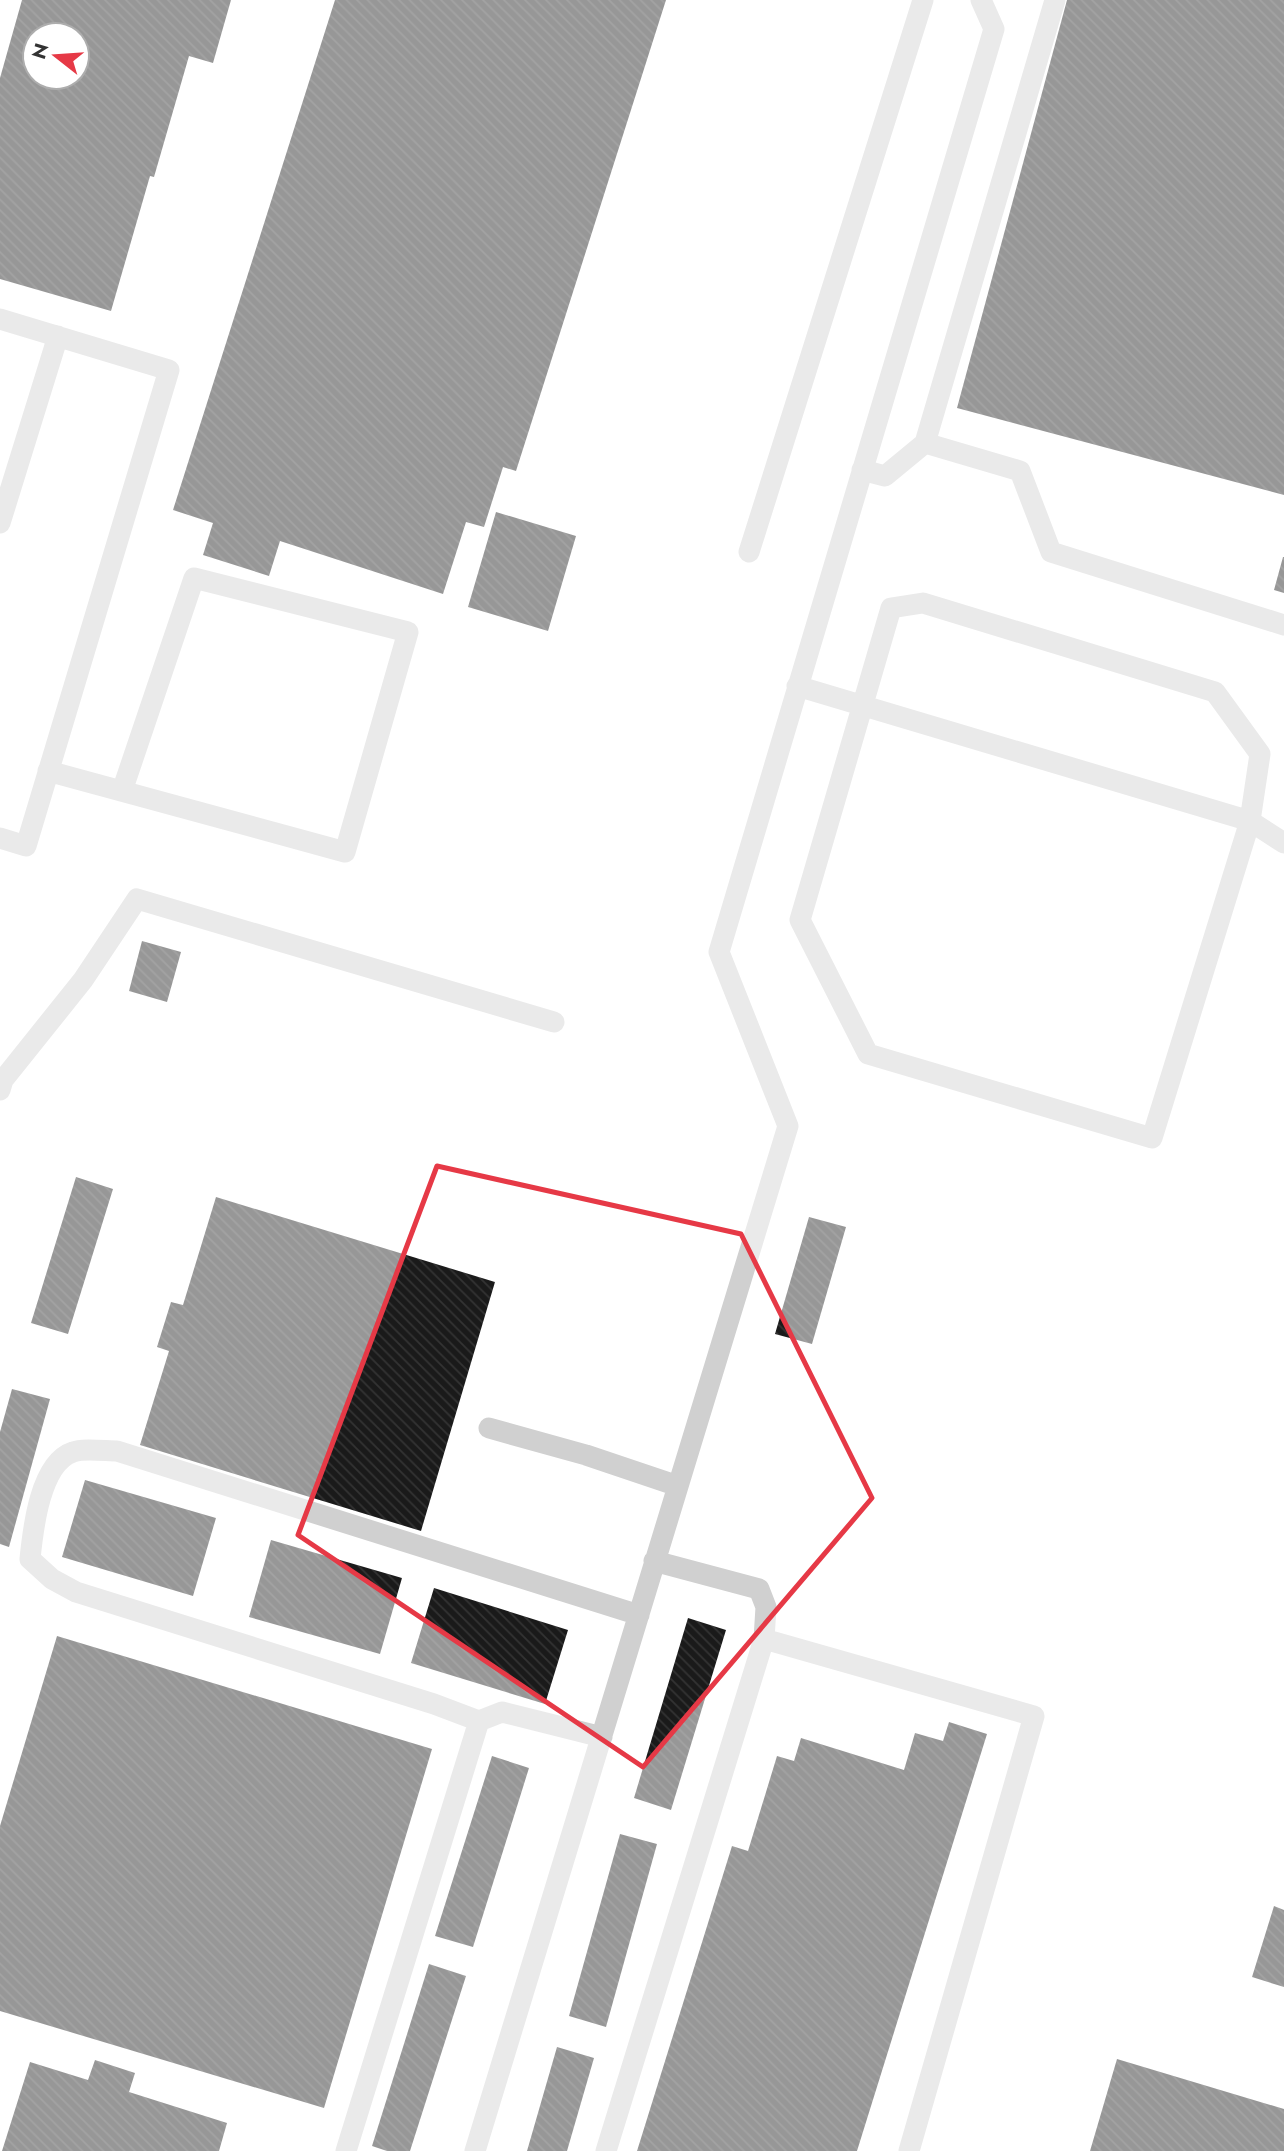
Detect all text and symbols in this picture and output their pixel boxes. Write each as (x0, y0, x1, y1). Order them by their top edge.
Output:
north arrow (21, 21, 91, 91)
text: N (25, 40, 55, 62)

